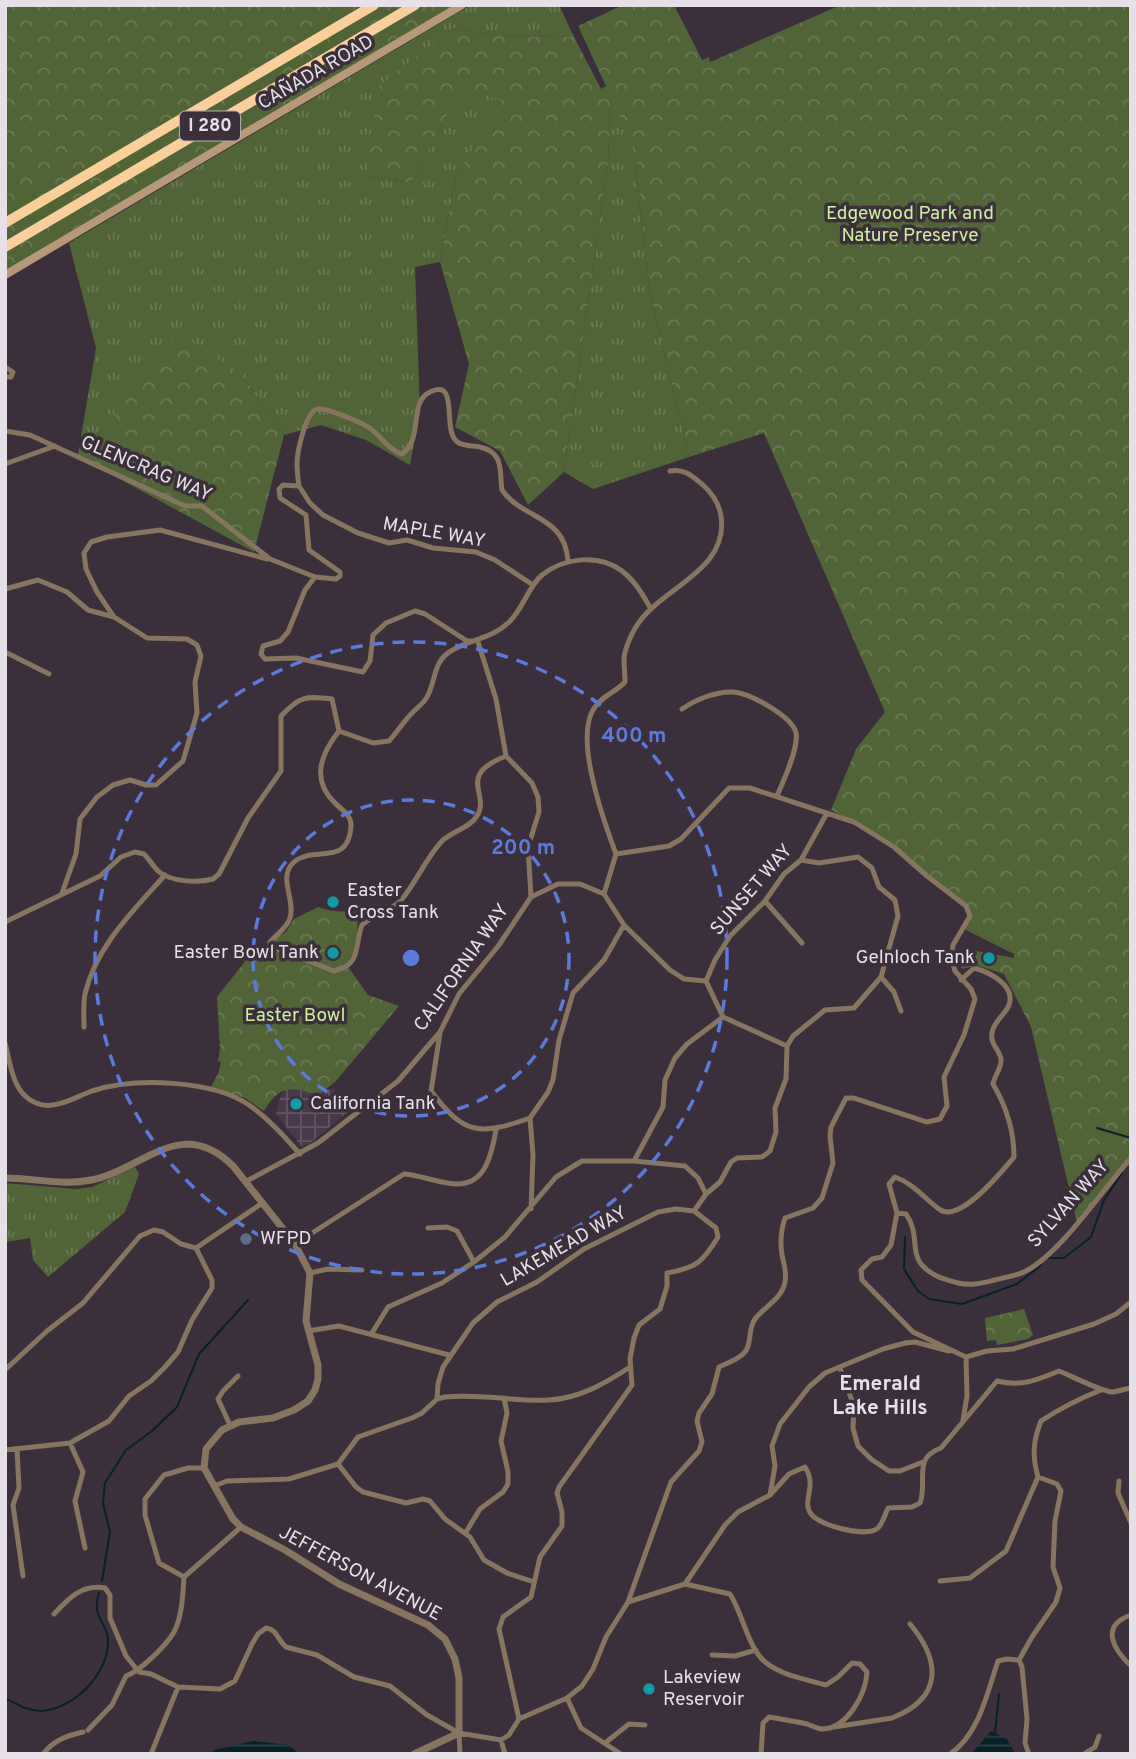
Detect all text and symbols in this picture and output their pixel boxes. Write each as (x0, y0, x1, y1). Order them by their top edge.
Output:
street label: CAÑADA ROAD (253, 29, 378, 116)
road number: I 280 (180, 112, 240, 140)
park label: Edgewood Park and Nature Preserve (826, 202, 994, 248)
street label: GLENCRAG WAY (77, 431, 215, 507)
street label: MAPLE WAY (381, 512, 487, 554)
text: 400 m (602, 723, 666, 750)
text: 200 m (491, 835, 555, 862)
street label: SUNSET WAY (706, 839, 798, 941)
place label: Easter Cross Tank (347, 879, 439, 925)
marker: Easter Cross Tank (325, 894, 341, 910)
street label: CALIFORNIA WAY (409, 899, 515, 1037)
place label: Easter Bowl Tank (174, 941, 319, 965)
marker: Easter Bowl Tank (325, 945, 341, 961)
centre of rings (399, 946, 423, 970)
place label: Gelnloch Tank (855, 946, 975, 970)
marker: Gelnloch Tank (981, 950, 997, 966)
park label: Easter Bowl (245, 1004, 345, 1028)
place label: California Tank (310, 1092, 436, 1116)
marker: California Tank (288, 1096, 304, 1112)
street label: SYLVAN WAY (1023, 1155, 1115, 1253)
street label: LAKEMEAD WAY (497, 1201, 631, 1293)
place label: WFPD (260, 1227, 311, 1251)
marker: WFPD (238, 1231, 254, 1247)
district label: Emerald Lake Hills (832, 1371, 928, 1422)
street label: JEFFERSON AVENUE (274, 1521, 446, 1627)
place label: Lakeview Reservoir (663, 1666, 745, 1712)
marker: Lakeview Reservoir (641, 1681, 657, 1697)

